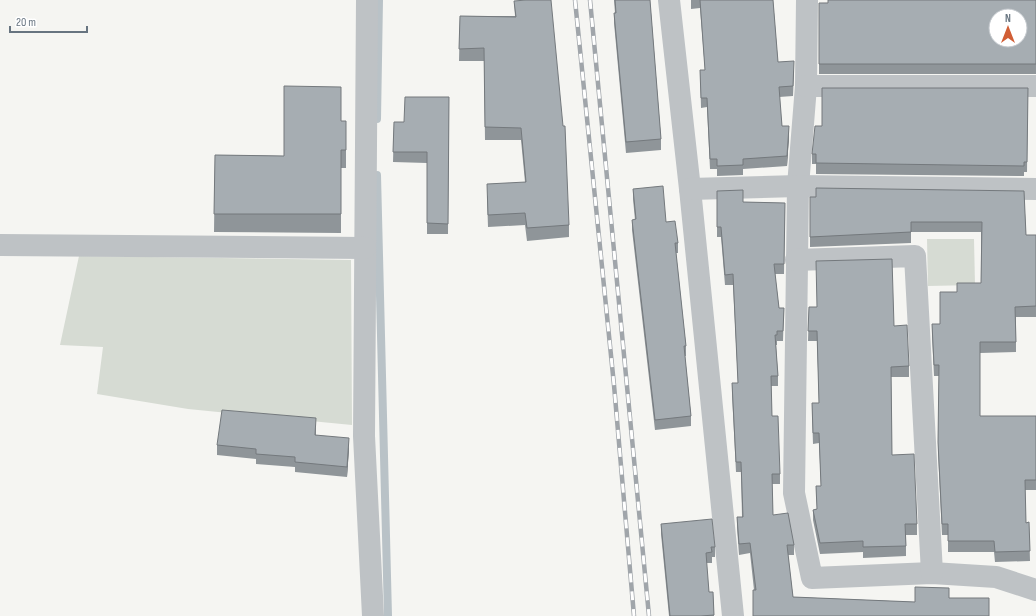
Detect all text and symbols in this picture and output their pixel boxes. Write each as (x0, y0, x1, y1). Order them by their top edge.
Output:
scale bar (10, 8, 87, 34)
north arrow (988, 8, 1028, 48)
text: N (1005, 12, 1011, 25)
text: 20 m (16, 15, 36, 30)

